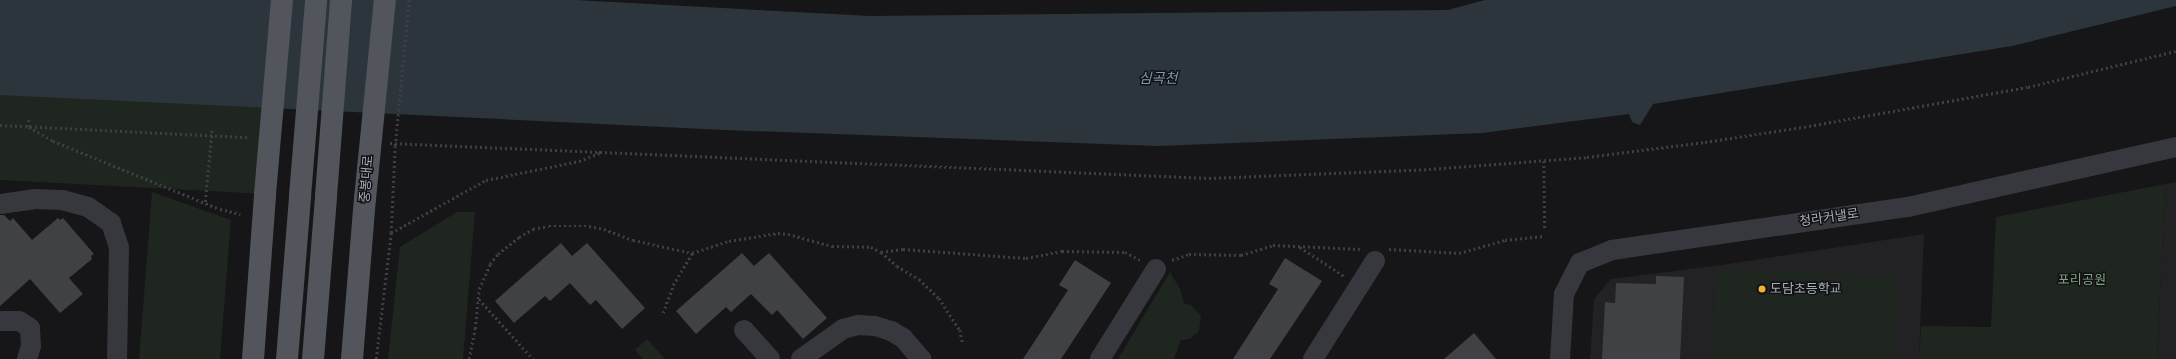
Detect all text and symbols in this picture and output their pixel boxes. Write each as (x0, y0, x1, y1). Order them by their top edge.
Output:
water label: 심곡천 (1139, 71, 1177, 87)
street label: 중봉대로 (357, 154, 377, 204)
street label: 청라커낼로 (1798, 206, 1860, 230)
park label: 포리공원 (2058, 272, 2106, 288)
place label: 도담초등학교 (1770, 281, 1842, 297)
marker: 도담초등학교 (1757, 284, 1767, 294)

